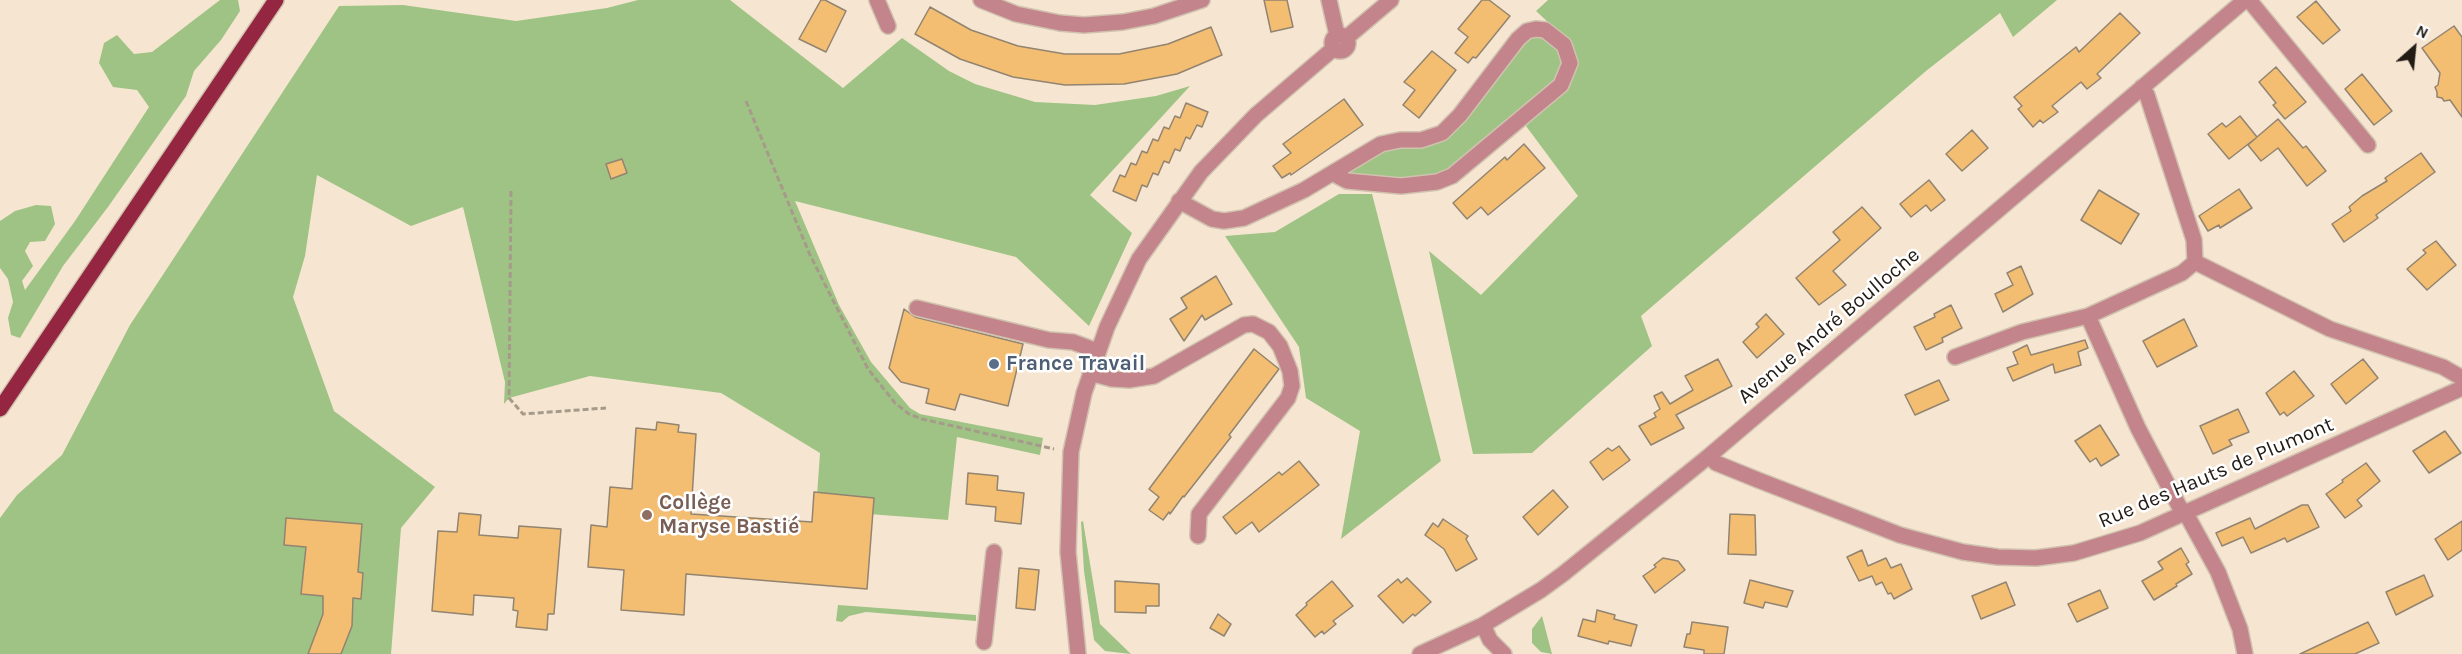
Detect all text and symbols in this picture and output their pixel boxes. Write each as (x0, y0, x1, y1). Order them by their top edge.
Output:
north arrow (2384, 18, 2444, 78)
text: N (2413, 20, 2432, 43)
street label: Avenue André Boulloche (1733, 243, 1925, 409)
place label: France Travail (1006, 351, 1145, 377)
marker: France Travail (987, 357, 1001, 371)
street label: Rue des Hauts de Plumont (2095, 412, 2337, 534)
place label: Collège Maryse Bastié (659, 490, 799, 540)
marker: Collège Maryse Bastié (640, 508, 654, 522)

